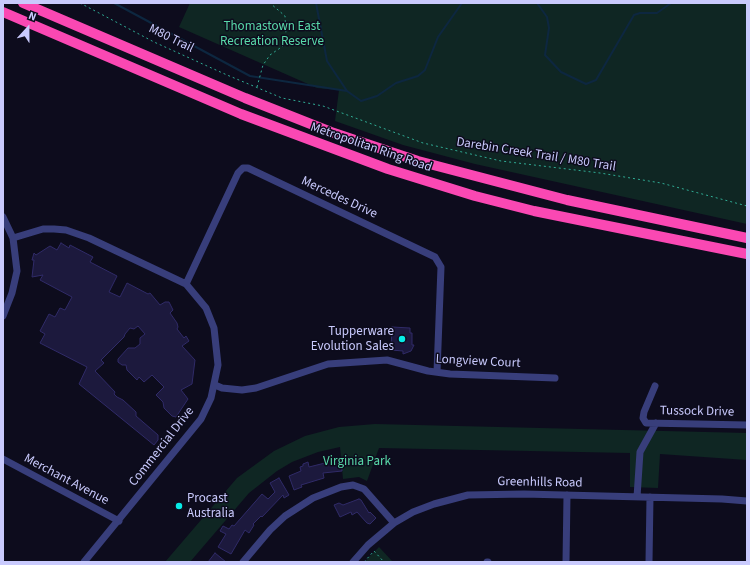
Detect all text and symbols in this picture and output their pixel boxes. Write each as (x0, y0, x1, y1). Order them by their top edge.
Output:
north arrow (8, 8, 48, 48)
text: N (26, 8, 39, 25)
park label: Thomastown East Recreation Reserve (220, 19, 324, 50)
street label: M80 Trail (146, 21, 196, 57)
street label: Metropolitan Ring Road (308, 120, 434, 176)
street label: Darebin Creek Trail / M80 Trail (455, 135, 617, 175)
street label: Mercedes Drive (298, 174, 380, 222)
place label: Tupperware Evolution Sales (311, 324, 394, 355)
marker: Tupperware Evolution Sales (397, 334, 407, 344)
street label: Longview Court (435, 352, 521, 372)
street label: Commercial Drive (126, 404, 198, 490)
street label: Tussock Drive (660, 404, 734, 420)
street label: Merchant Avenue (21, 451, 111, 509)
park label: Virginia Park (323, 454, 391, 470)
street label: Greenhills Road (497, 474, 583, 492)
place label: Procast Australia (187, 491, 234, 522)
marker: Procast Australia (174, 501, 184, 511)

